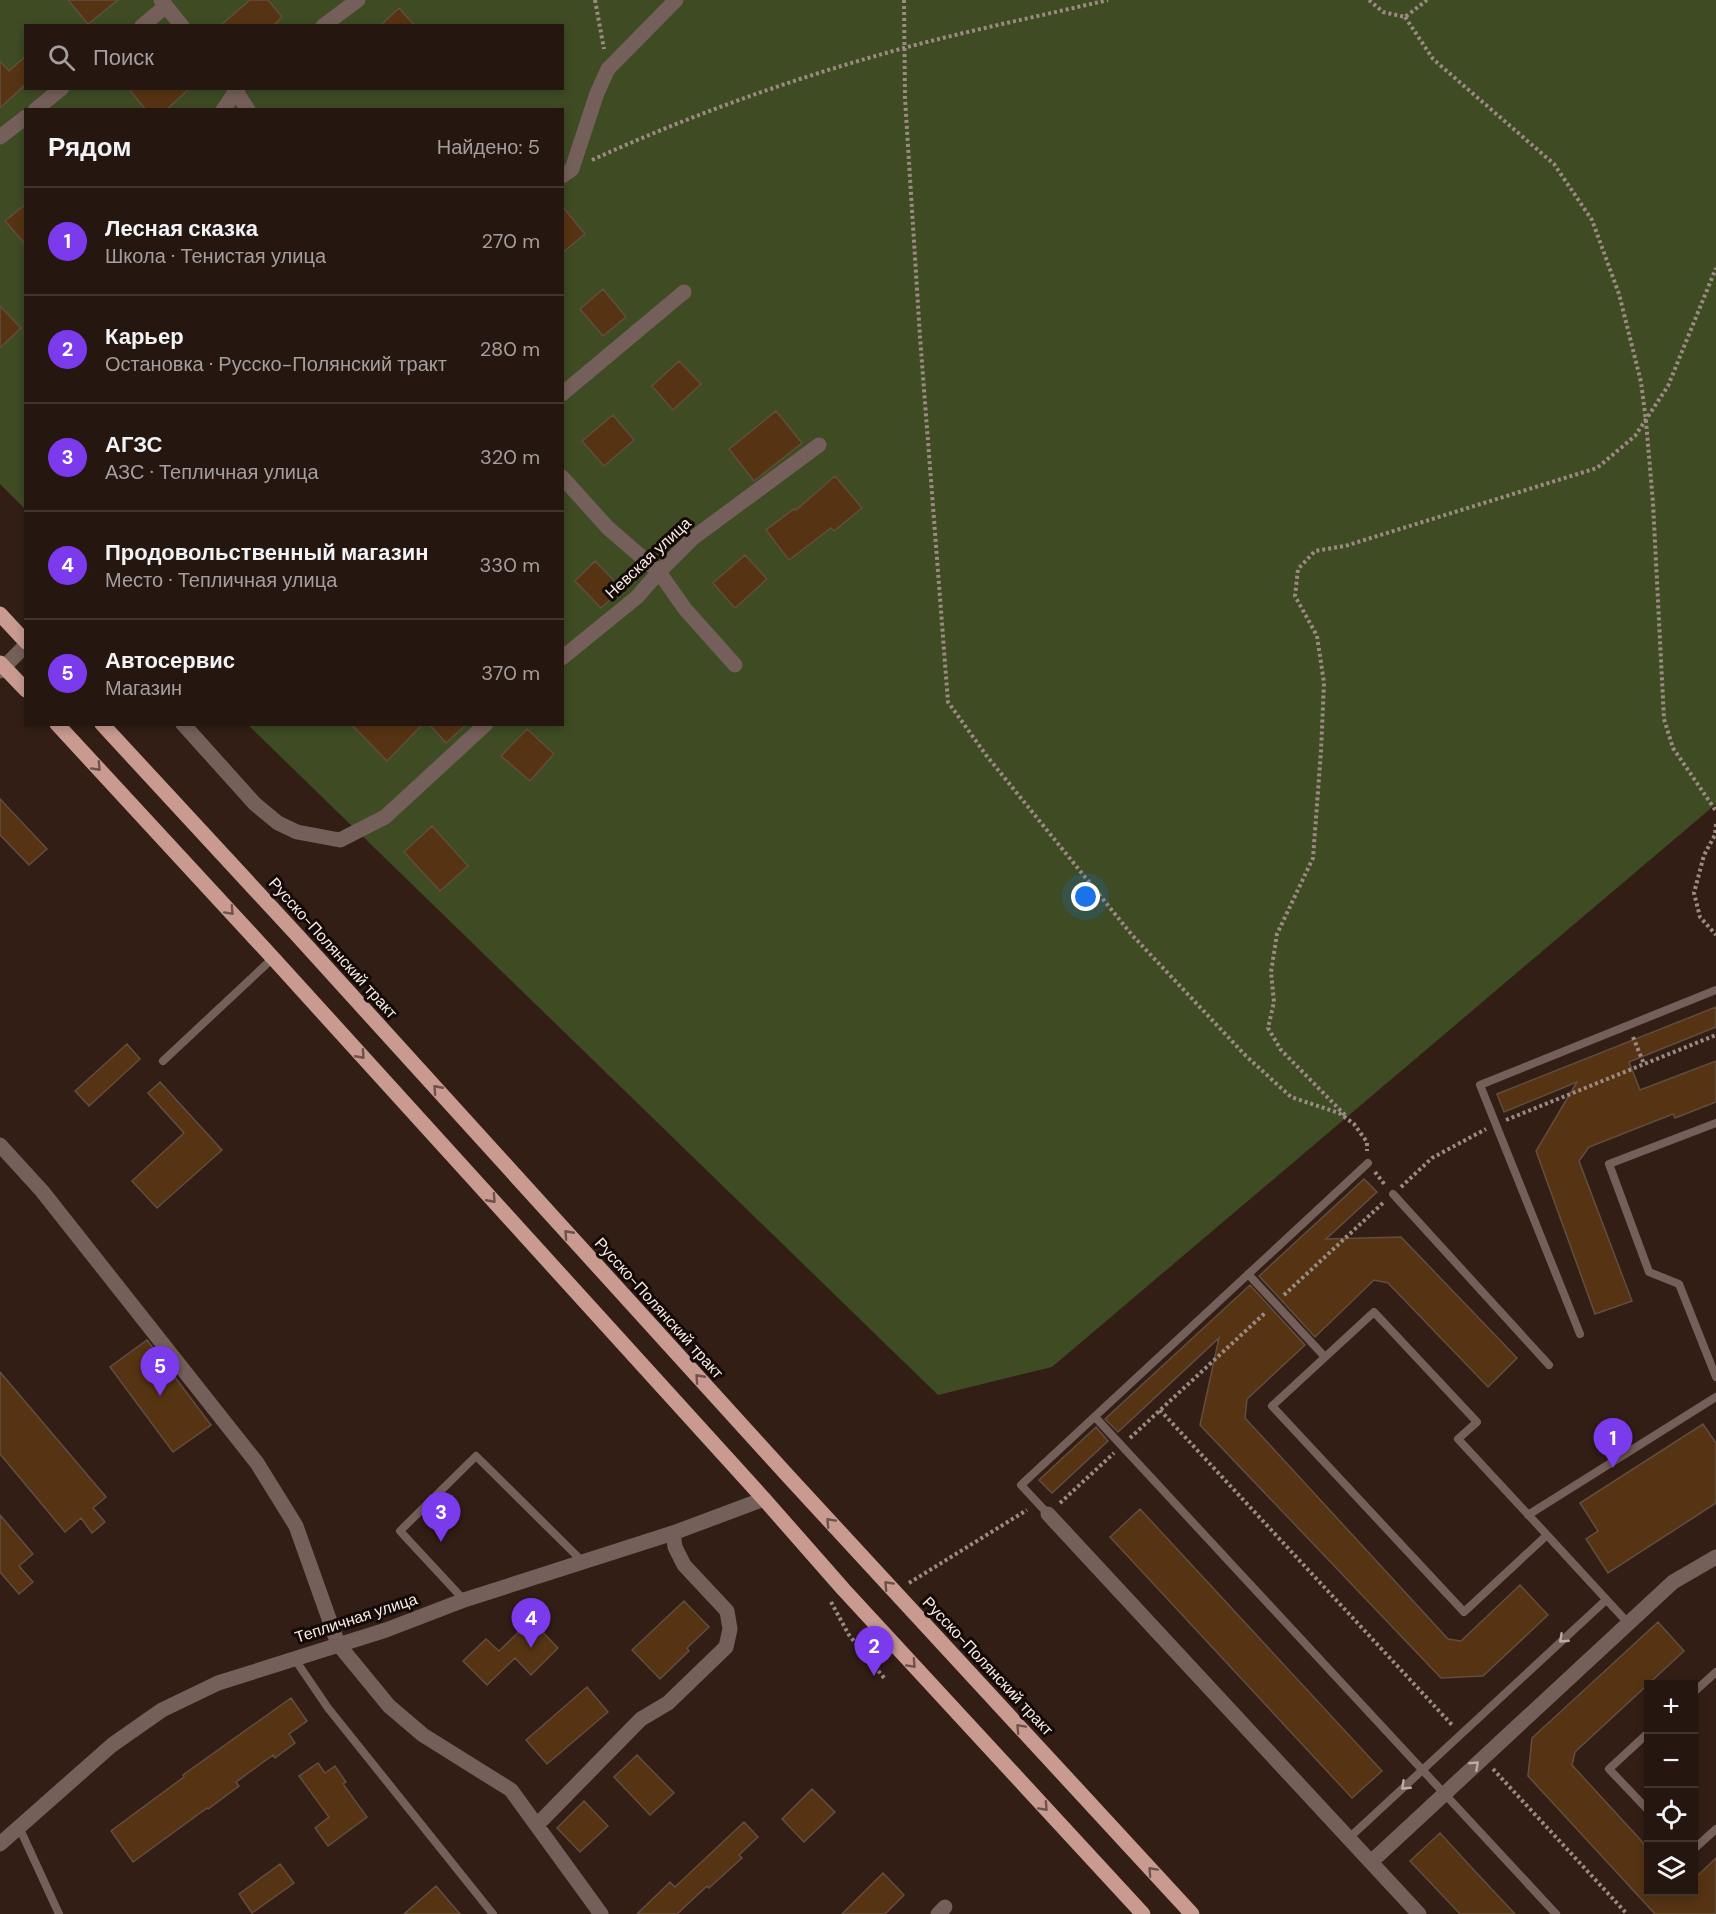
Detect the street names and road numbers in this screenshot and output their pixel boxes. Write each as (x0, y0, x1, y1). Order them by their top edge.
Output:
street label: Невская улица (601, 513, 695, 603)
street label: Русско-Полянский тракт (264, 873, 402, 1023)
street label: Русско-Полянский тракт (590, 1233, 728, 1383)
street label: Тепличная улица (292, 1588, 420, 1648)
street label: Русско-Полянский тракт (918, 1592, 1058, 1741)

